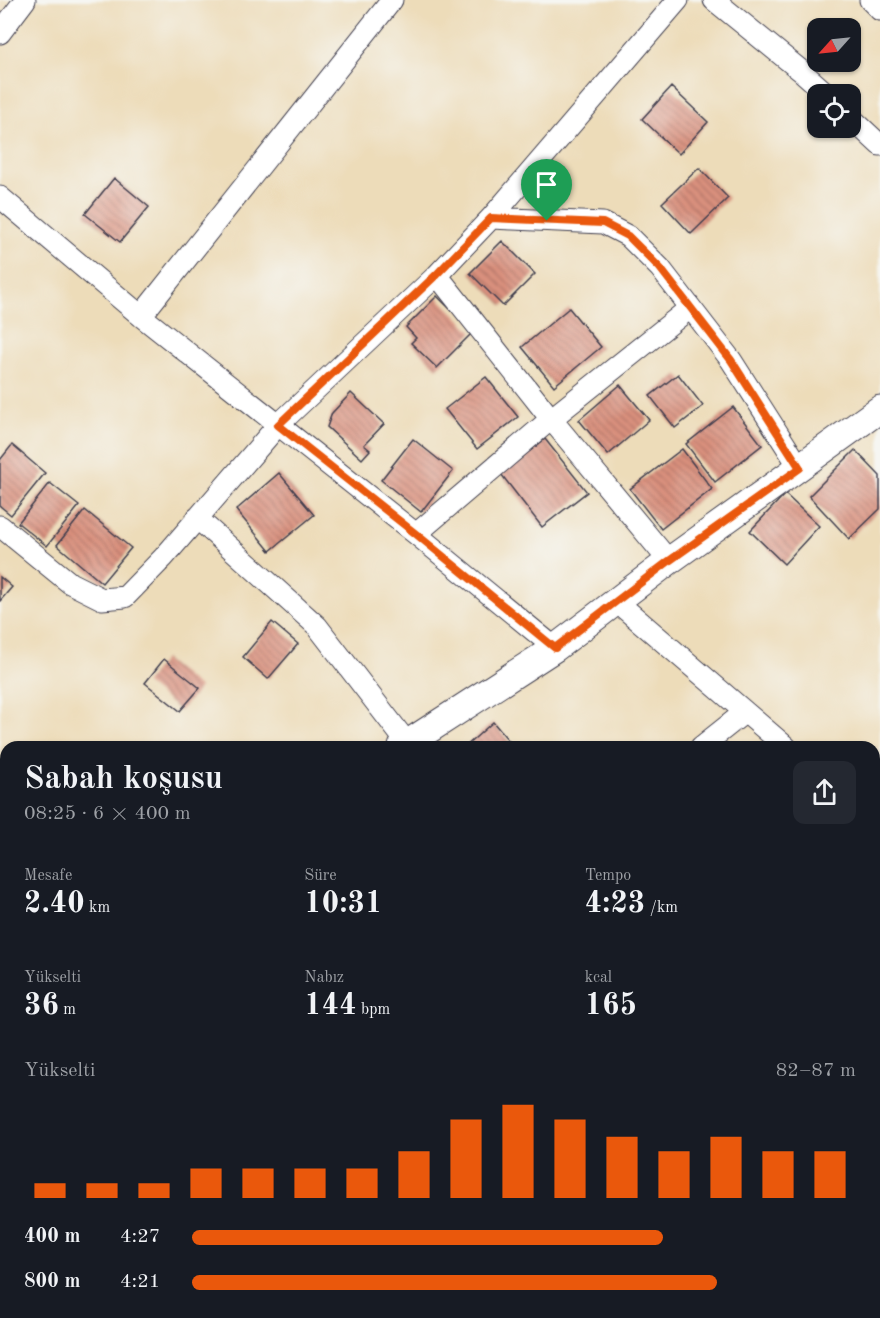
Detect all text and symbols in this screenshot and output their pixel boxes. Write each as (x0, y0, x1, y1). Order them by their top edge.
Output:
north arrow (807, 18, 861, 72)
map controls (807, 18, 861, 138)
button: locate (807, 84, 861, 138)
pin (521, 159, 572, 221)
icon: arrive (530, 168, 563, 201)
button: share (793, 761, 856, 824)
text: Sabah koşusu (24, 763, 223, 796)
text: 08:25 · 6 × 400 m (24, 804, 191, 824)
text: Mesafe (24, 868, 72, 884)
text: Süre (304, 868, 337, 884)
text: Tempo (585, 868, 631, 884)
text: 2.40 (24, 889, 85, 919)
text: 10:31 (304, 889, 382, 919)
text: 4:23 (585, 889, 645, 919)
text: km (85, 900, 110, 916)
text: /km (645, 900, 678, 916)
text: Yükselti (24, 970, 81, 986)
text: Nabız (304, 970, 344, 986)
text: kcal (585, 970, 612, 986)
text: 36 (24, 991, 59, 1021)
text: 144 (304, 991, 357, 1021)
text: 165 (585, 991, 637, 1021)
text: m (59, 1002, 76, 1018)
text: bpm (357, 1002, 390, 1018)
text: Yükselti (24, 1061, 95, 1081)
text: 82–87 m (776, 1061, 856, 1081)
text: 400 m (24, 1227, 80, 1247)
text: 4:27 (120, 1227, 160, 1247)
text: 800 m (24, 1272, 80, 1292)
text: 4:21 (120, 1272, 160, 1292)

